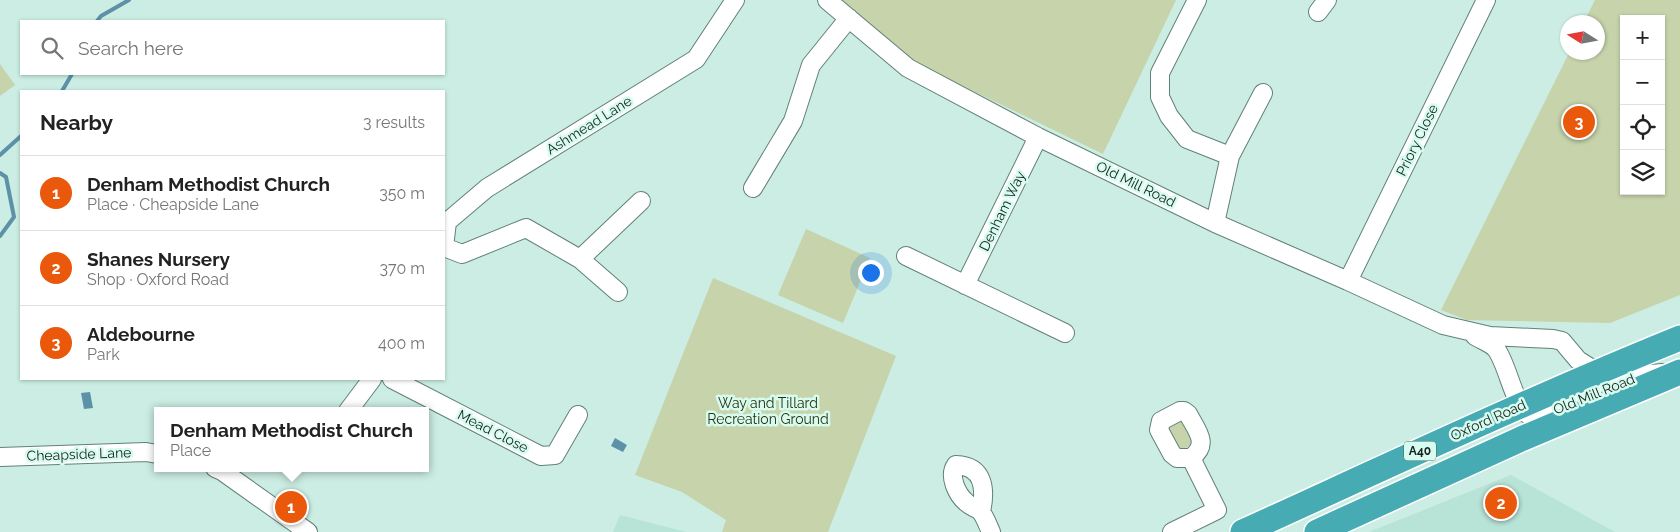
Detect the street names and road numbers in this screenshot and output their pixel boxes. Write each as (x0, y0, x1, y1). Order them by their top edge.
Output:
street label: Ashmead Lane (543, 92, 635, 158)
street label: Priory Close (1393, 102, 1441, 178)
street label: Old Mill Road (1094, 158, 1178, 210)
street label: Denham Way (976, 168, 1028, 254)
street label: Old Mill Road (1551, 370, 1637, 418)
street label: Oxford Road (1448, 396, 1528, 444)
street label: Mead Close (455, 406, 531, 456)
road number: A40 (1404, 442, 1436, 461)
street label: Cheapside Lane (26, 444, 132, 464)

